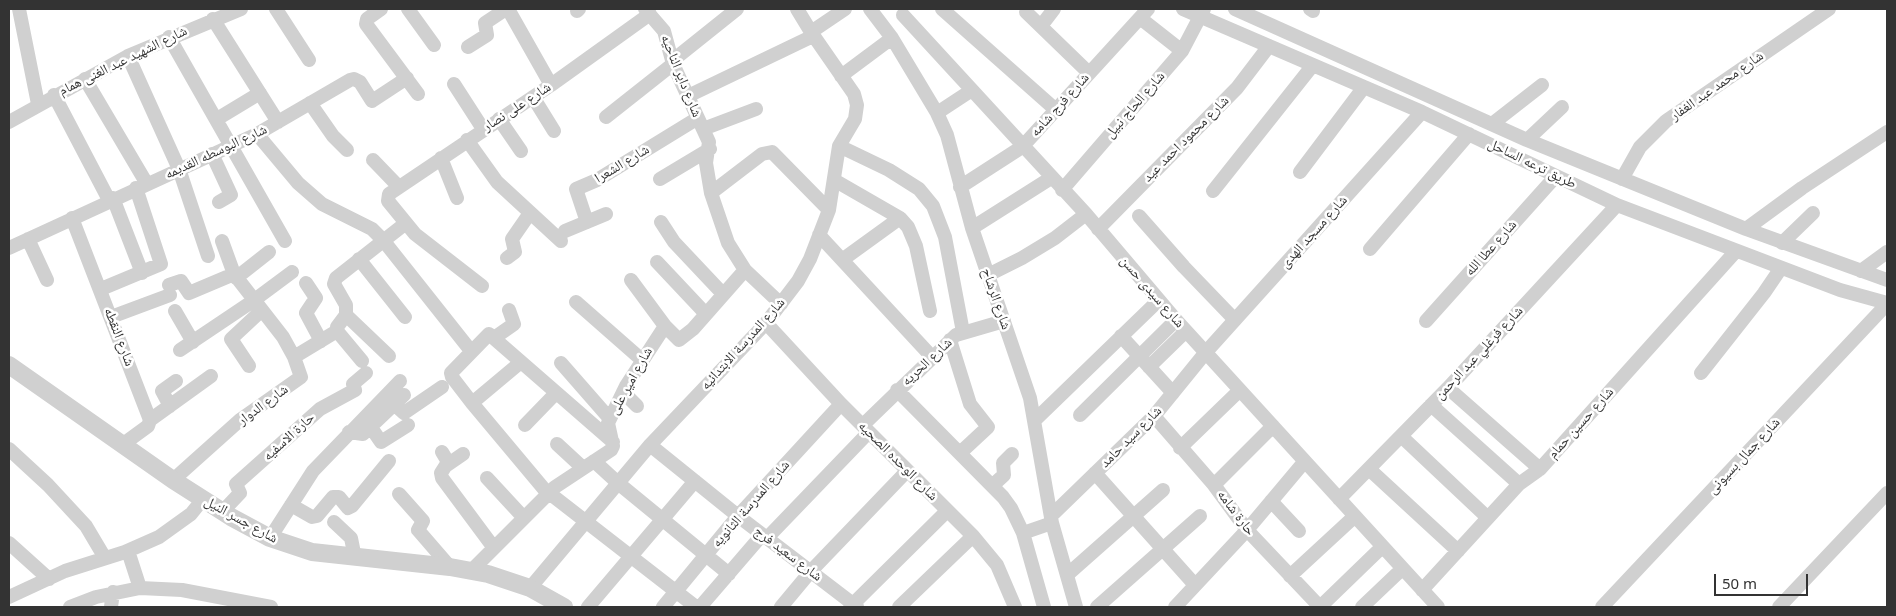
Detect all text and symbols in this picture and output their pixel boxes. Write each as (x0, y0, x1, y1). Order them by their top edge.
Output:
street label: شارع الشهيد عبد الغنى همام (56, 23, 190, 99)
street label: شارع داير الناحيه (657, 32, 705, 120)
street label: شارع محمد عبد الغفار (1667, 48, 1767, 124)
street label: شارع الحاج نبيل (1101, 68, 1169, 142)
street label: شارع فرج شامه (1027, 70, 1093, 140)
street label: شارع على نصار (480, 79, 554, 135)
street label: شارع محمود احمد عيد (1139, 92, 1233, 186)
street label: شارع البوسطه القديمه (162, 121, 270, 183)
street label: طريق ترعه الساحل (1485, 135, 1579, 193)
street label: شارع الشعرا (592, 141, 652, 187)
street label: شارع مسجد الهدى (1277, 192, 1351, 272)
street label: شارع عطا الله (1462, 217, 1520, 279)
street label: شارع سيدى حسن (1116, 253, 1188, 331)
street label: شارع الرشاح (978, 266, 1014, 332)
street label: شارع المدرسة الابتدائيه (697, 294, 789, 394)
street label: شارع فرغلي عبد الرحمن (1431, 303, 1527, 403)
street label: شارع النقطه (100, 305, 138, 369)
street label: شارع الحريه (898, 334, 956, 390)
street label: شارع امير على (606, 344, 656, 418)
street label: شارع الدوار (234, 381, 292, 429)
street label: شارع حسين حمام (1545, 384, 1617, 462)
street label: شارع سيد حامد (1097, 403, 1165, 471)
street label: حارة الاسفيه (260, 409, 318, 465)
street label: شارع جمال بسيونى (1704, 414, 1784, 498)
street label: شارع الوحده الصحيه (855, 418, 941, 504)
street label: شارع المدرسة الثانويه (709, 457, 793, 551)
street label: حارة شامه (1213, 487, 1259, 539)
street label: شارع جسر النيل (201, 493, 281, 547)
street label: شارع سعيد فرج (751, 523, 825, 585)
scale bar (1716, 564, 1810, 596)
text: 50 m (1722, 573, 1757, 593)

